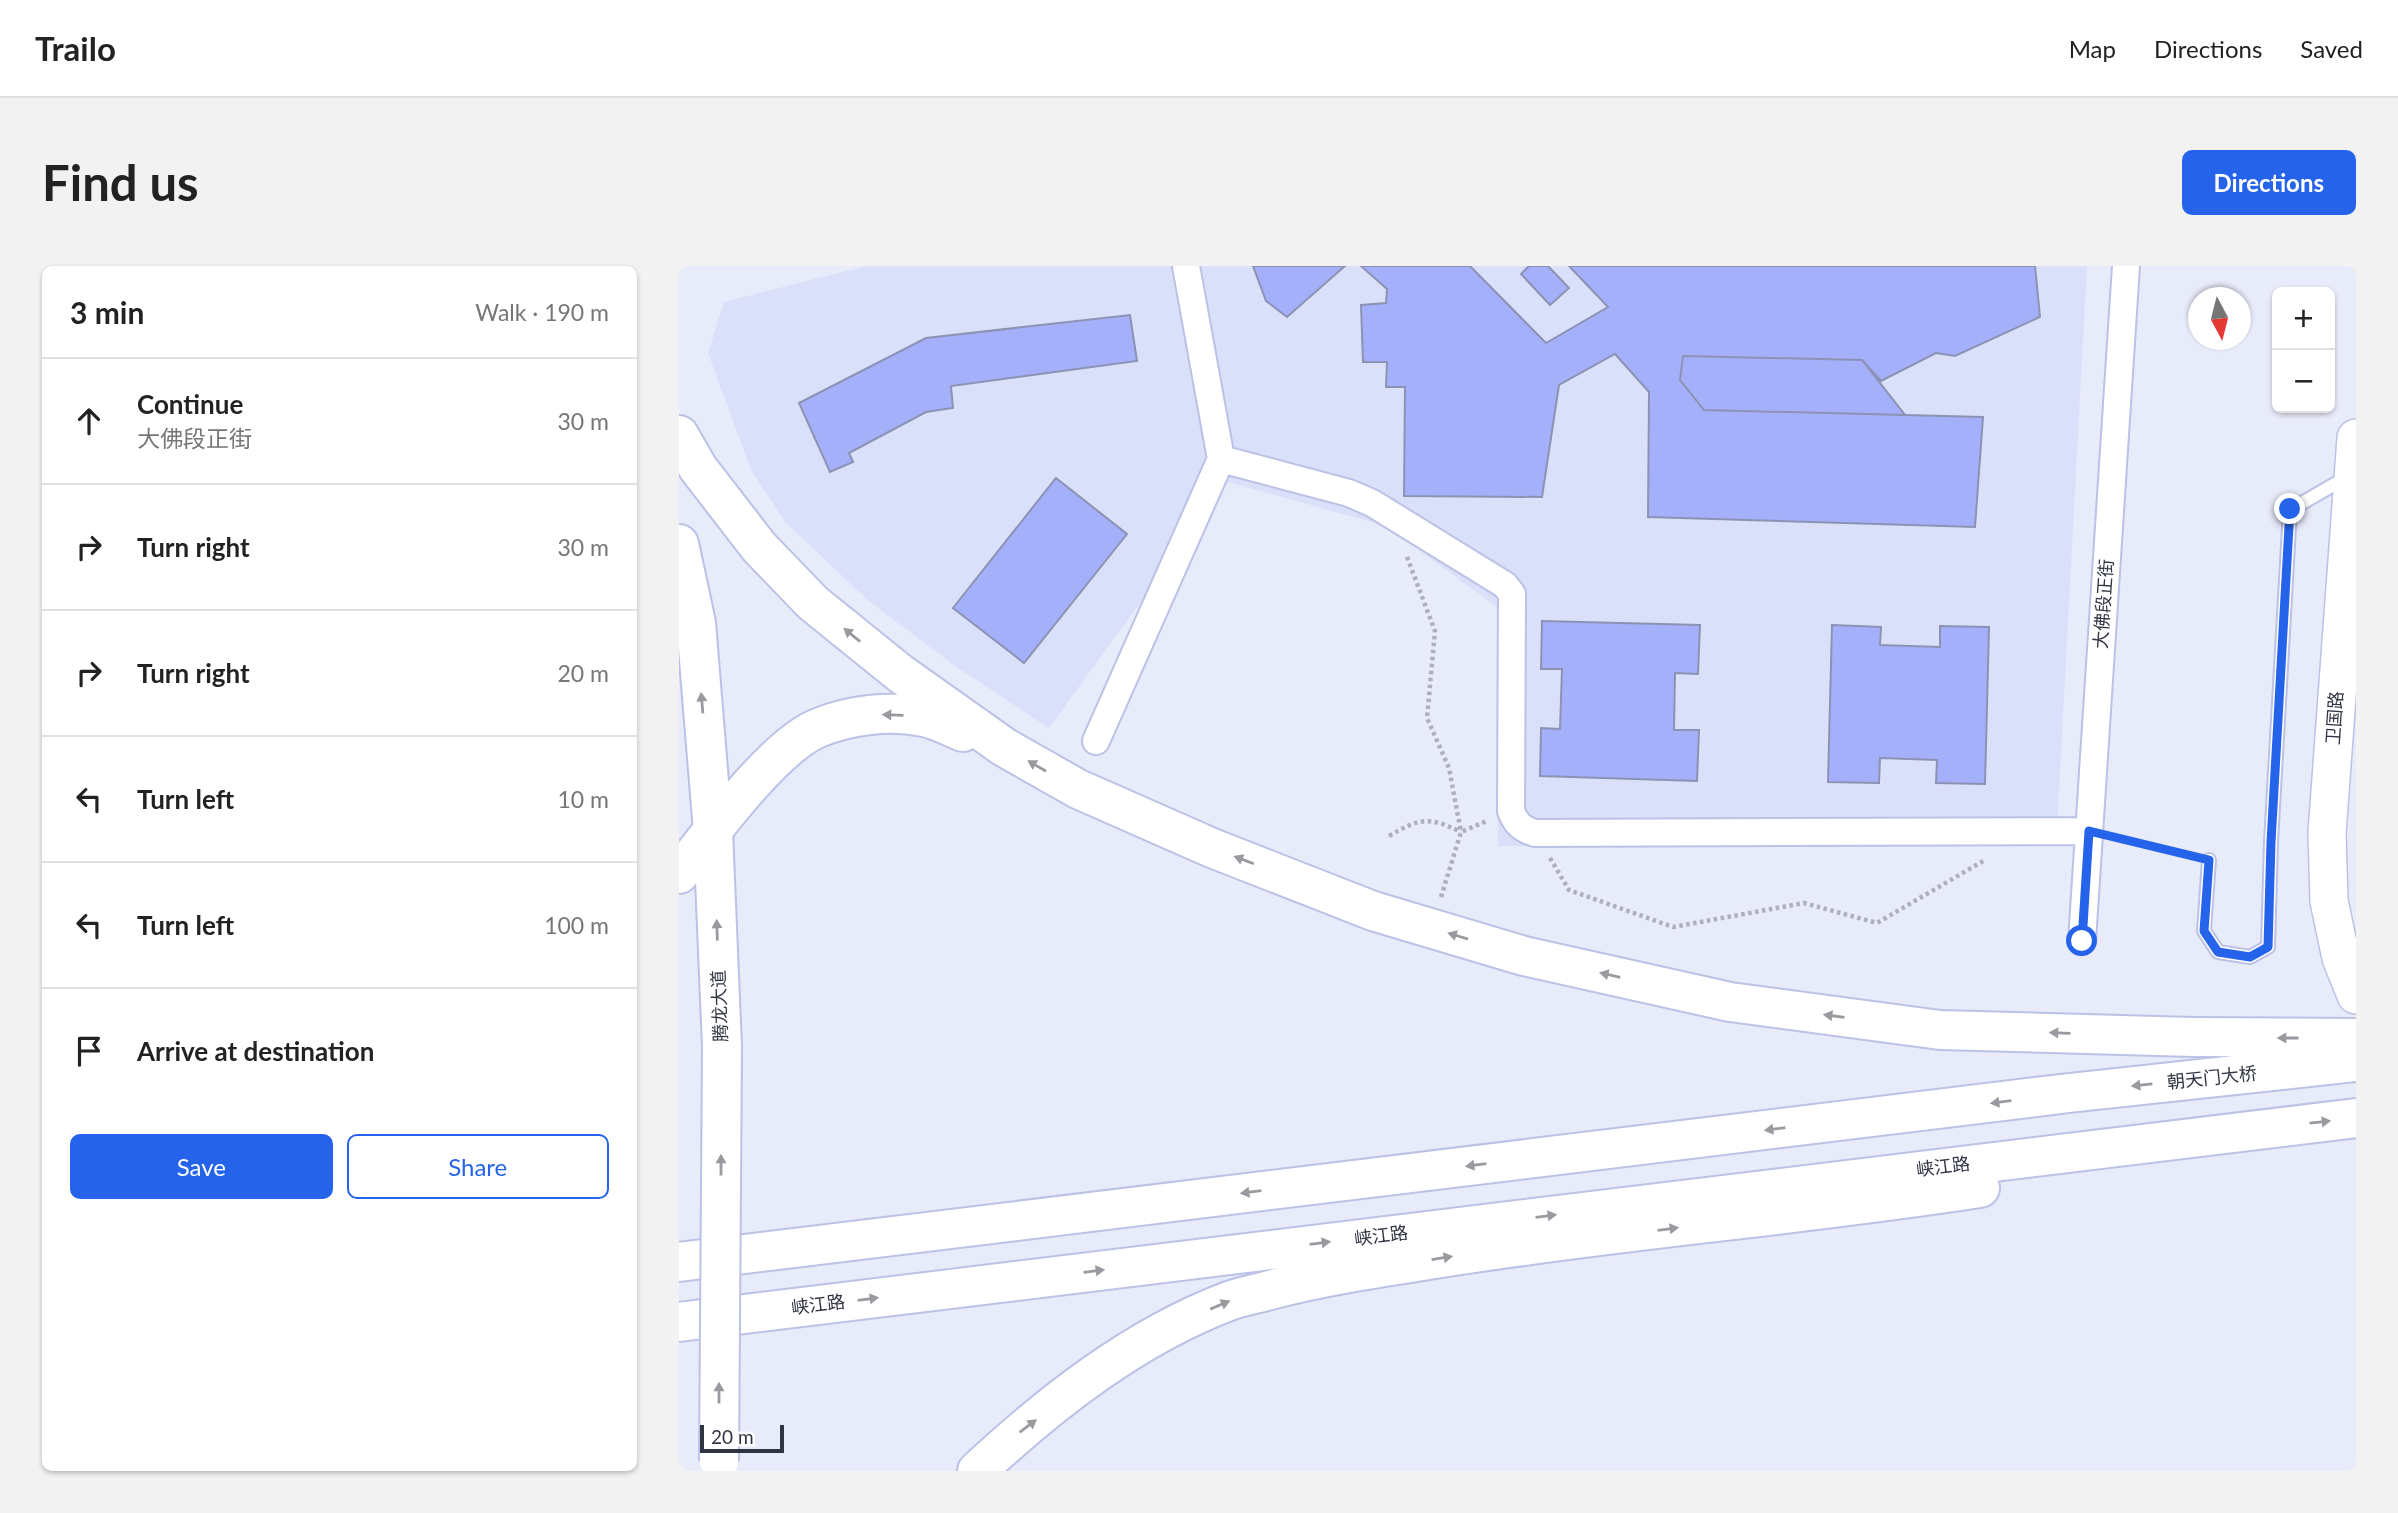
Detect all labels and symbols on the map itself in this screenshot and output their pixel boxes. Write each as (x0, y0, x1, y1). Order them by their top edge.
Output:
north arrow (2188, 287, 2251, 350)
route end (2274, 493, 2305, 524)
street label: 大佛段正街 (2089, 558, 2117, 650)
one-way arrow (844, 627, 862, 642)
street label: 卫国路 (2321, 690, 2347, 746)
one-way arrow (696, 692, 707, 714)
one-way arrow (881, 709, 903, 721)
one-way arrow (1028, 760, 1047, 772)
one-way arrow (1234, 855, 1255, 866)
one-way arrow (711, 919, 722, 941)
route start (2066, 925, 2097, 956)
one-way arrow (1448, 931, 1469, 941)
street label: 腾龙大道 (707, 970, 731, 1042)
one-way arrow (1599, 970, 1621, 981)
one-way arrow (1823, 1010, 1845, 1021)
one-way arrow (2049, 1028, 2071, 1039)
one-way arrow (2277, 1032, 2299, 1044)
street label: 朝天门大桥 (2166, 1061, 2258, 1093)
one-way arrow (2131, 1080, 2153, 1091)
one-way arrow (1990, 1096, 2012, 1107)
one-way arrow (2310, 1116, 2332, 1127)
one-way arrow (1764, 1123, 1786, 1134)
street label: 峡江路 (1915, 1152, 1971, 1180)
one-way arrow (715, 1154, 727, 1176)
one-way arrow (1465, 1160, 1487, 1171)
one-way arrow (1239, 1187, 1261, 1198)
one-way arrow (1535, 1210, 1557, 1221)
street label: 峡江路 (1353, 1221, 1409, 1249)
one-way arrow (1657, 1223, 1679, 1234)
one-way arrow (1309, 1238, 1331, 1249)
one-way arrow (1431, 1252, 1453, 1263)
one-way arrow (1083, 1265, 1105, 1276)
street label: 峡江路 (790, 1290, 846, 1318)
one-way arrow (857, 1293, 879, 1304)
one-way arrow (1210, 1299, 1231, 1310)
one-way arrow (713, 1382, 725, 1404)
one-way arrow (1019, 1419, 1037, 1433)
scale bar (700, 1422, 784, 1454)

